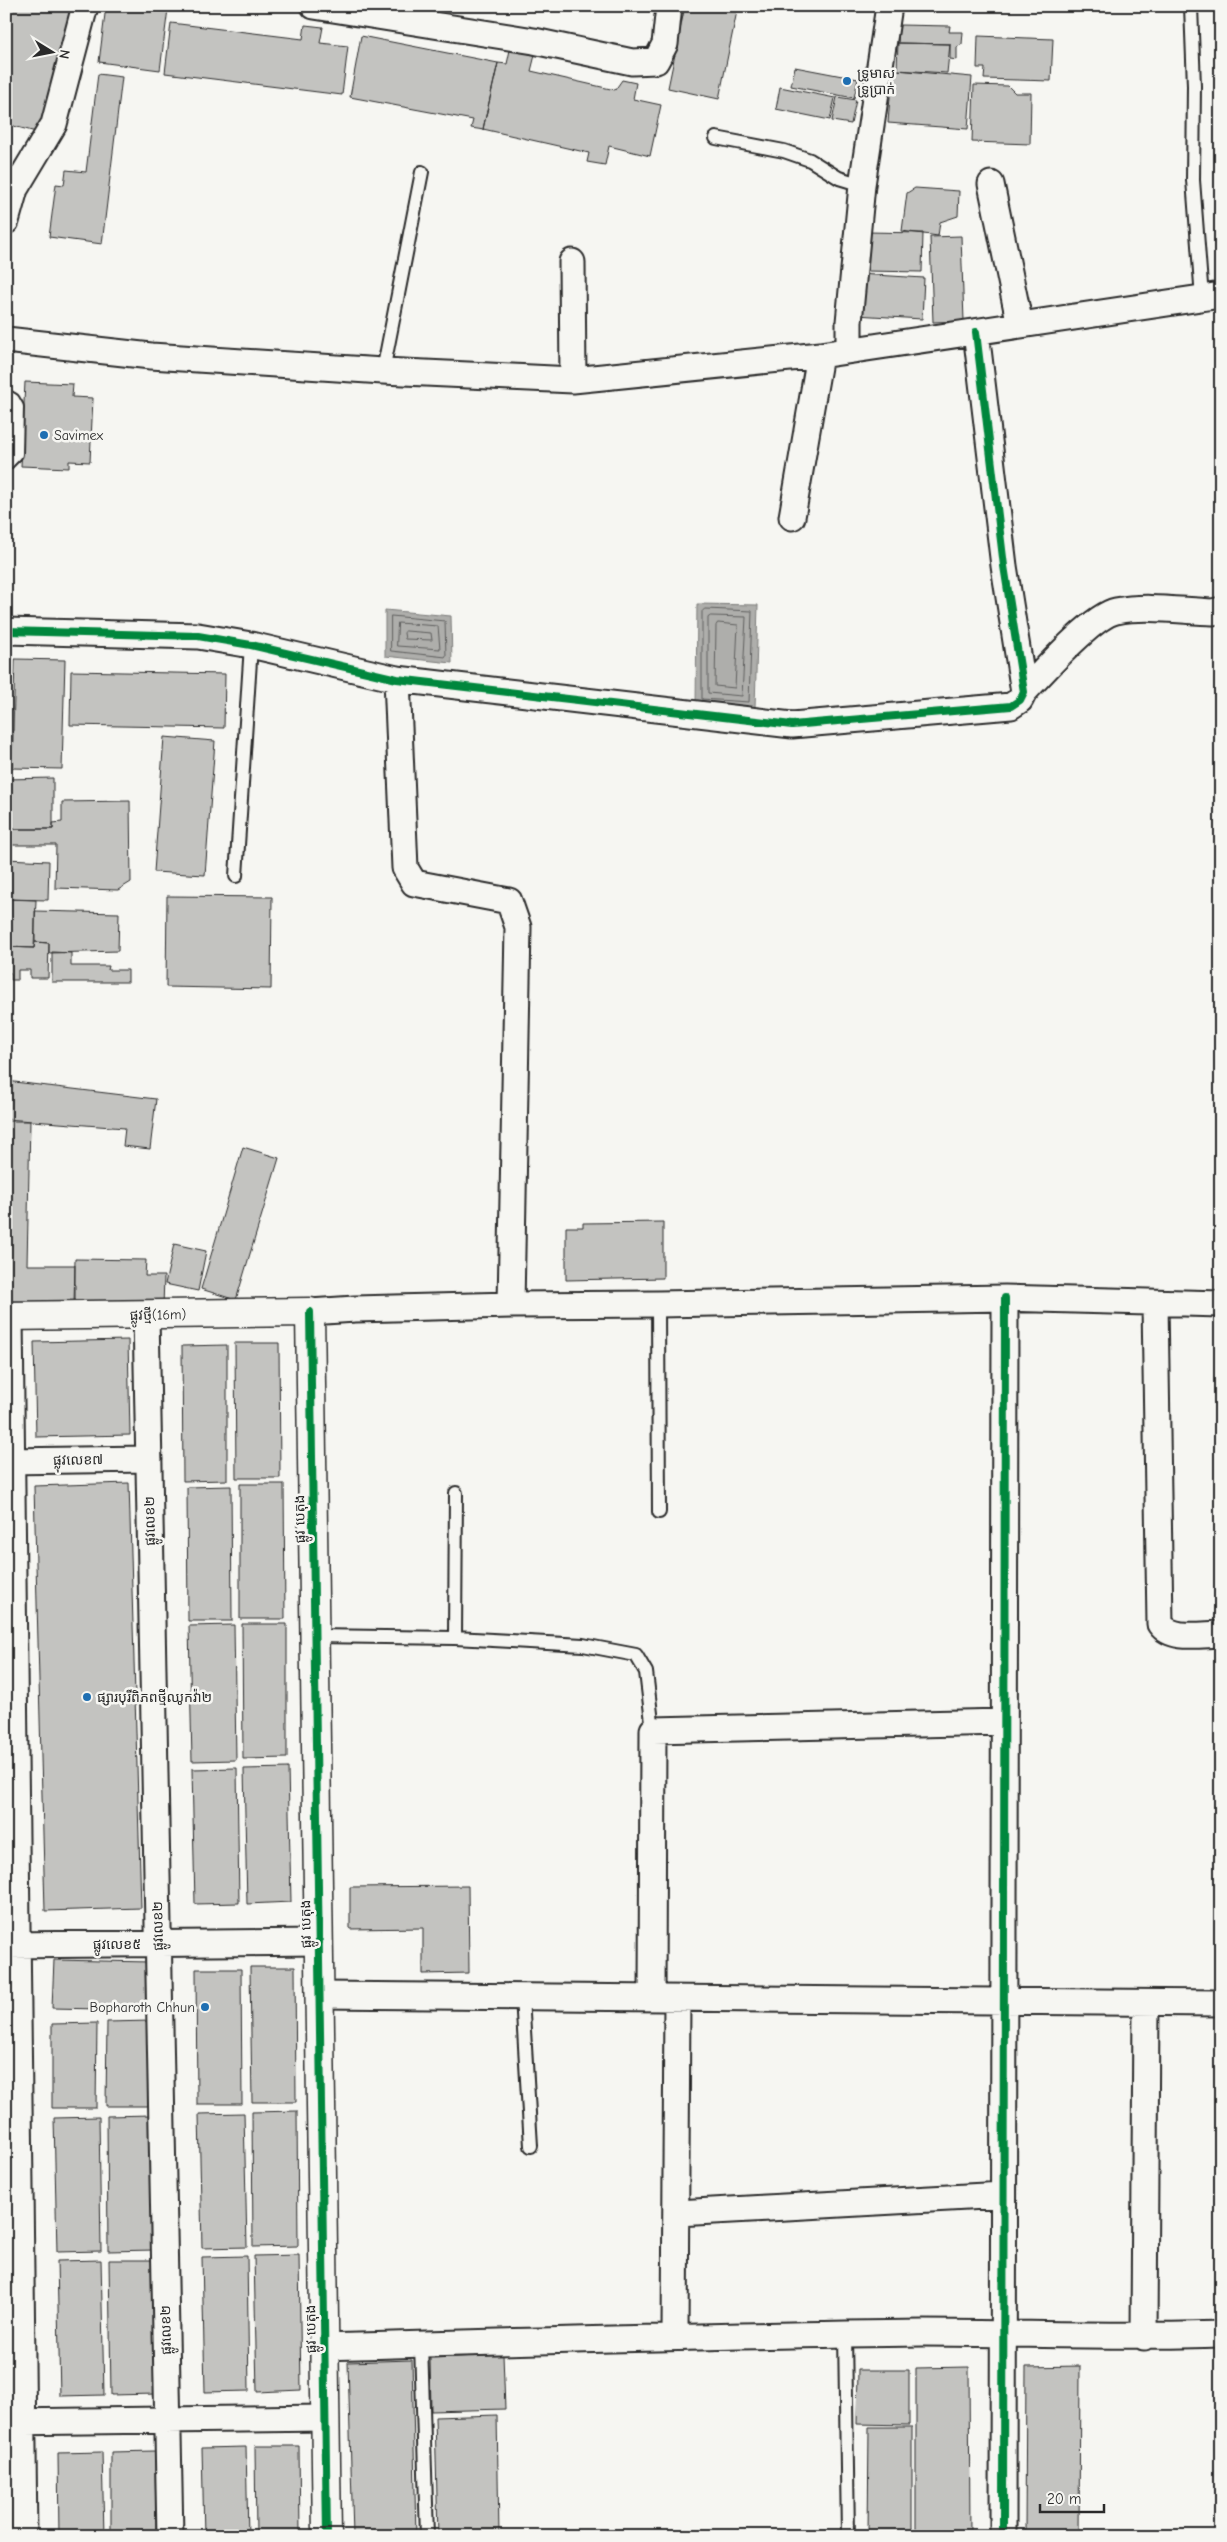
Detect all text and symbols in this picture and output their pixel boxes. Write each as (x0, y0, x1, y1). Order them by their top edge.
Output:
north arrow (28, 28, 78, 78)
text: N (55, 48, 73, 60)
place label: ទ្រូមាស ទ្រូប្រាក់ (857, 65, 895, 98)
marker: ទ្រូមាស ទ្រូប្រាក់ (841, 75, 853, 87)
place label: Savimex (54, 427, 104, 444)
marker: Savimex (38, 429, 50, 441)
street label: ផ្លូវថ្មី(16m) (129, 1306, 187, 1327)
street label: ផ្លុវលេខ៧ (53, 1451, 103, 1472)
street label: ផ្លូវ បេតុង (291, 1494, 312, 1544)
street label: ផ្លូវលេខ២ (141, 1496, 162, 1546)
place label: ផ្សារបុរីពិភពថ្មីឈូកវ៉ា២ (97, 1688, 212, 1706)
marker: ផ្សារបុរីពិភពថ្មីឈូកវ៉ា២ (81, 1691, 93, 1703)
street label: ផ្លូវ បេតុង (297, 1899, 318, 1949)
street label: ផ្លូវលេខ២ (149, 1901, 170, 1951)
street label: ផ្លូវលេខ៥ (93, 1936, 141, 1956)
place label: Bopharoth Chhun (89, 1999, 195, 2016)
marker: Bopharoth Chhun (199, 2001, 211, 2013)
street label: ផ្លូវ បេតុង (302, 2304, 323, 2354)
street label: ផ្លូវលេខ២ (157, 2305, 178, 2355)
scale bar (1040, 2482, 1103, 2514)
text: 20 m (1047, 2490, 1081, 2508)

